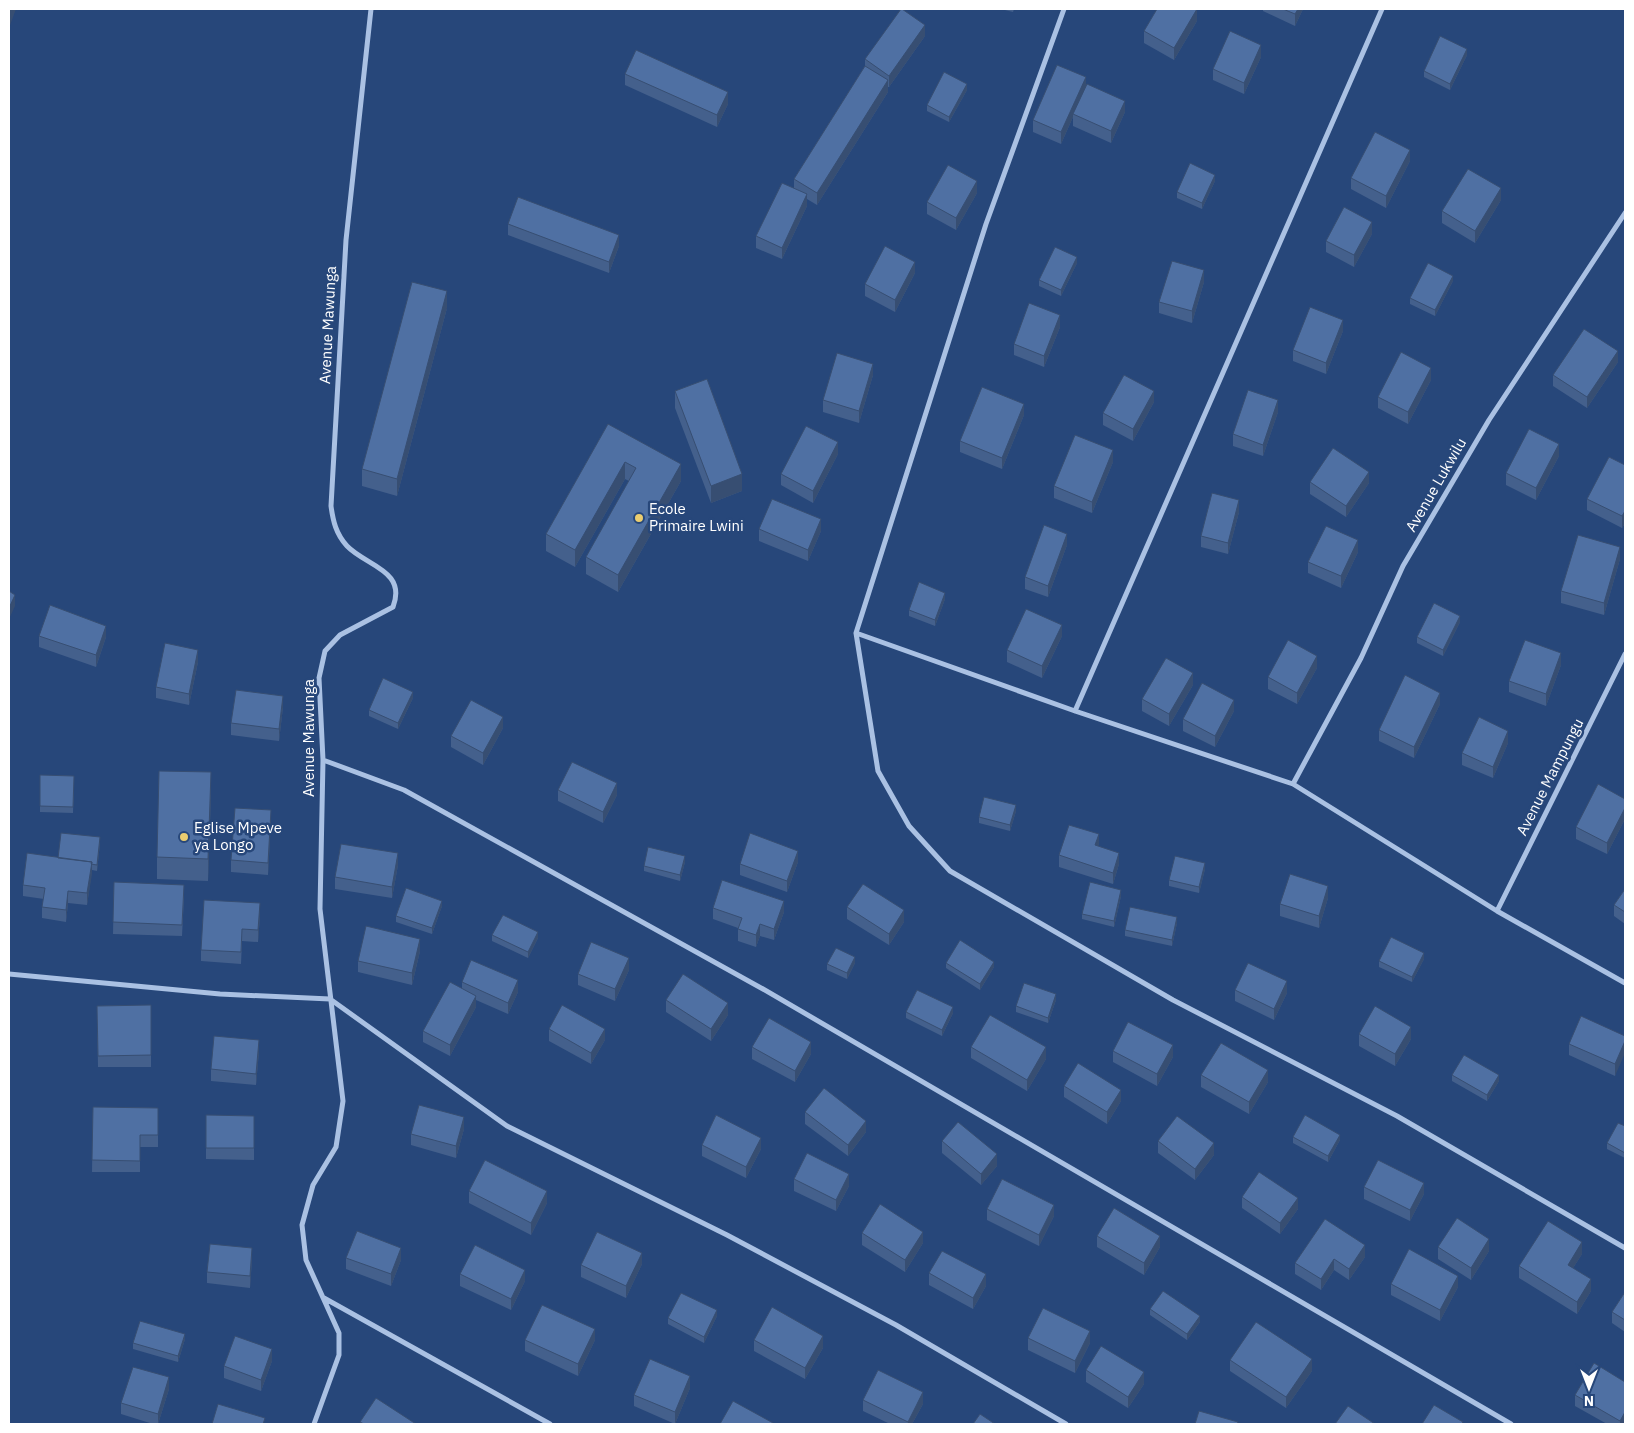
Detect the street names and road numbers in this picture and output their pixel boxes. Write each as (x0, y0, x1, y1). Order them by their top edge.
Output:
street label: Avenue Mawunga (315, 265, 340, 384)
street label: Avenue Lukwilu (1401, 434, 1470, 535)
street label: Avenue Mawunga (299, 679, 318, 797)
street label: Avenue Mampungu (1512, 715, 1587, 839)

